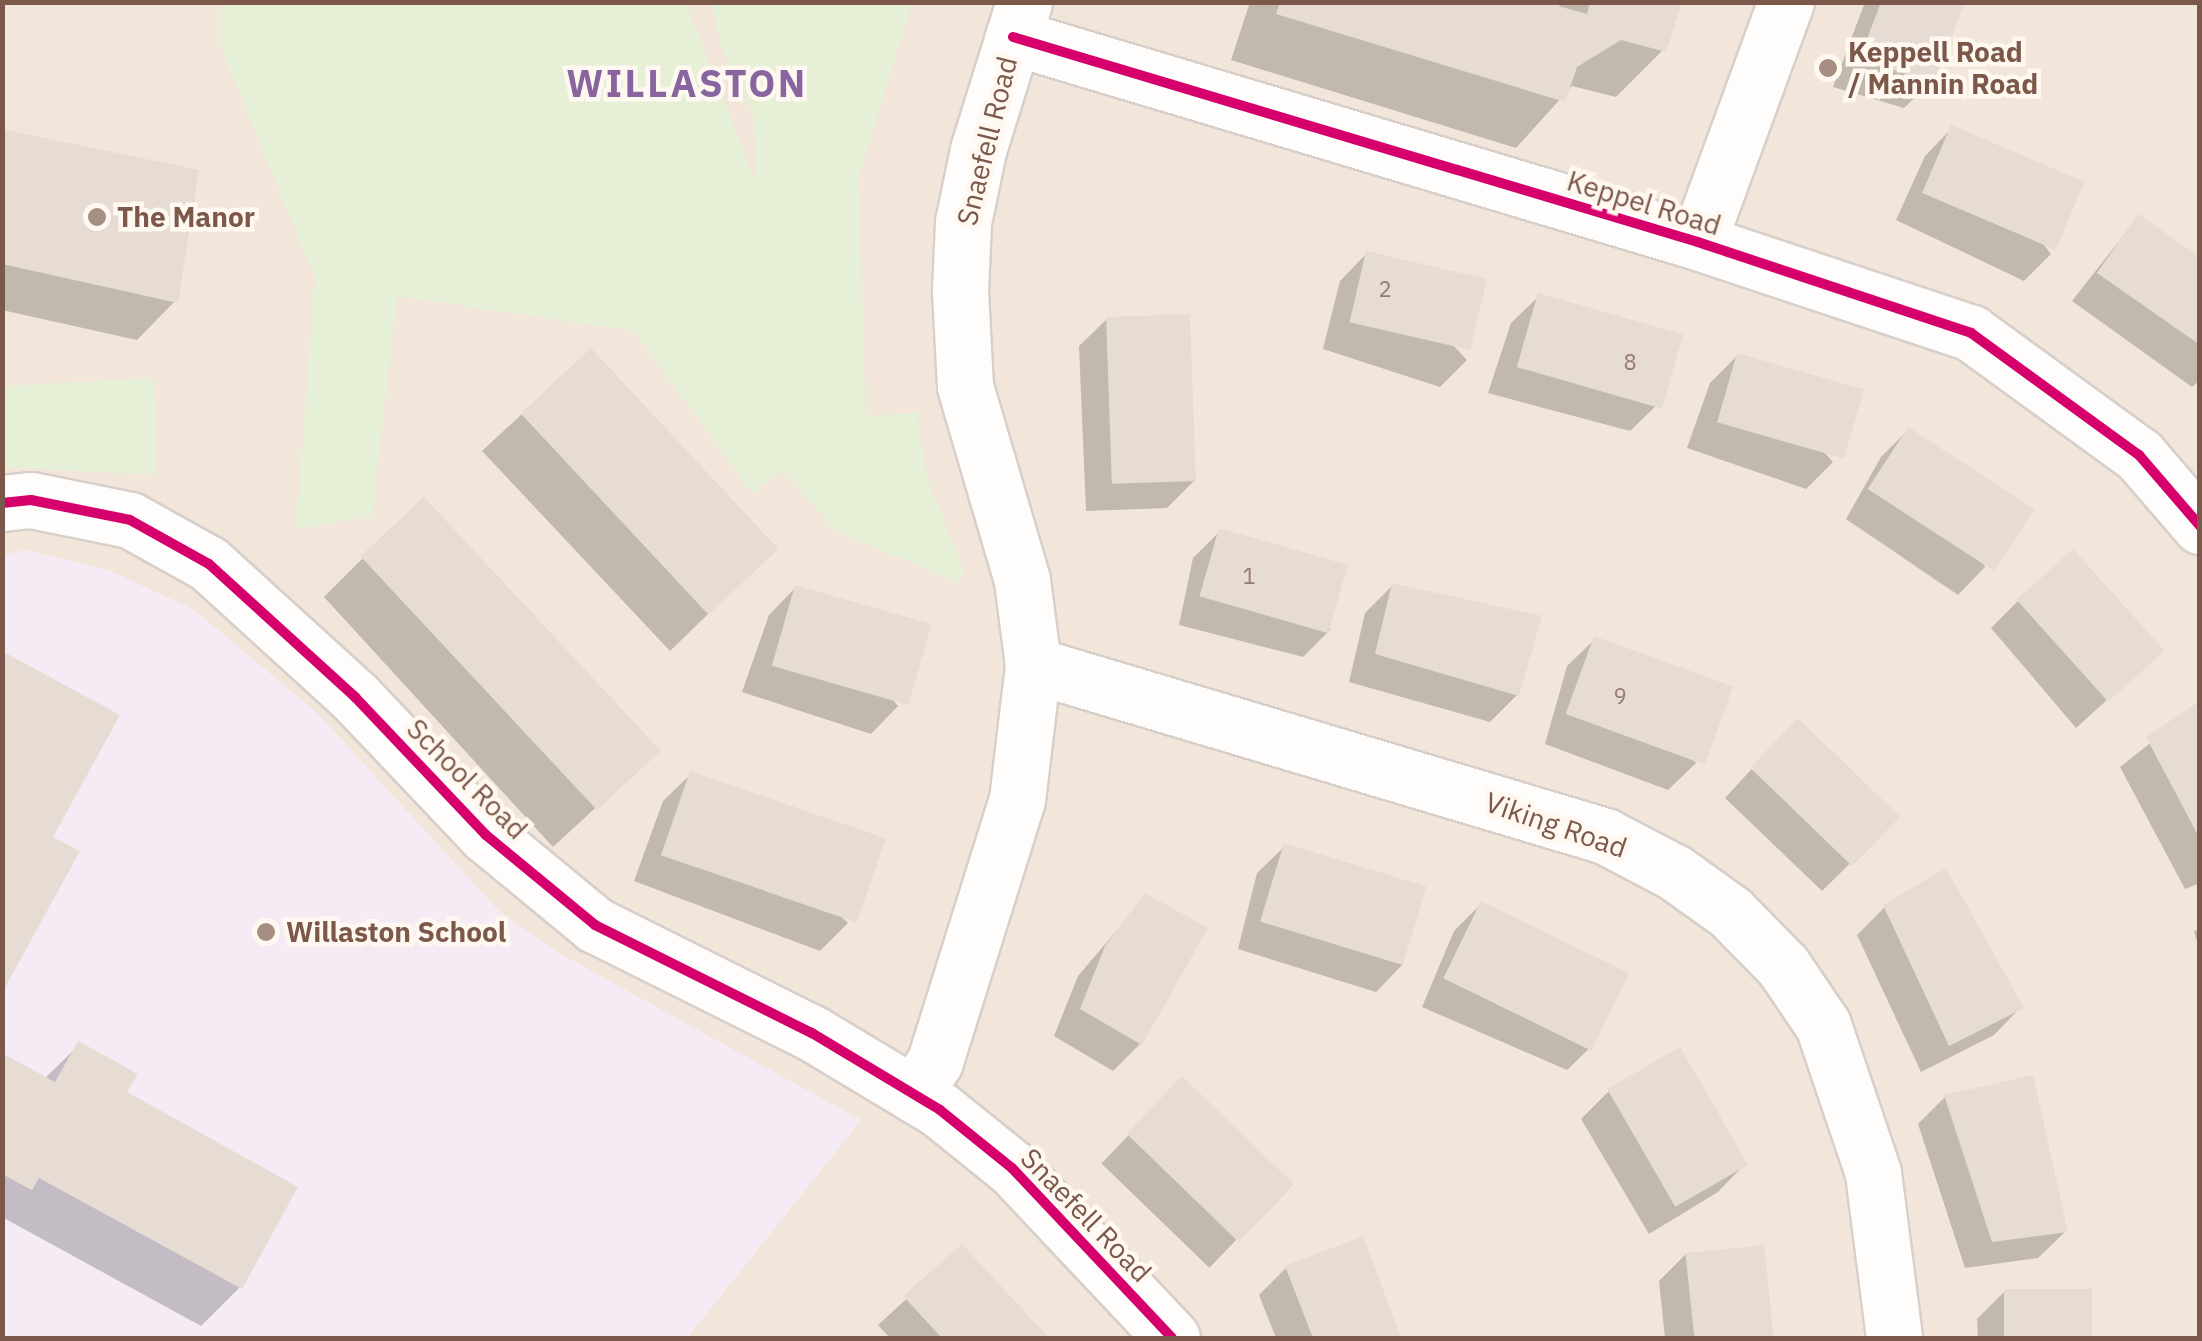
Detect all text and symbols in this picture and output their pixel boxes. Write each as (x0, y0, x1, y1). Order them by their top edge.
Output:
place label: Keppell Road / Mannin Road (1848, 35, 2038, 101)
street label: Snaefell Road (950, 53, 1024, 229)
marker: Keppell Road / Mannin Road (1817, 57, 1839, 79)
district label: WILLASTON (566, 60, 808, 106)
street label: Keppel Road (1563, 164, 1725, 242)
place label: The Manor (117, 200, 255, 234)
marker: The Manor (86, 206, 108, 228)
house number: 2 (1378, 276, 1392, 302)
house number: 8 (1623, 349, 1637, 375)
house number: 1 (1242, 563, 1256, 589)
house number: 9 (1613, 683, 1627, 709)
street label: School Road (400, 712, 534, 846)
street label: Viking Road (1481, 785, 1631, 865)
place label: Willaston School (286, 915, 506, 949)
marker: Willaston School (255, 921, 277, 943)
street label: Snaefell Road (1014, 1141, 1158, 1289)

